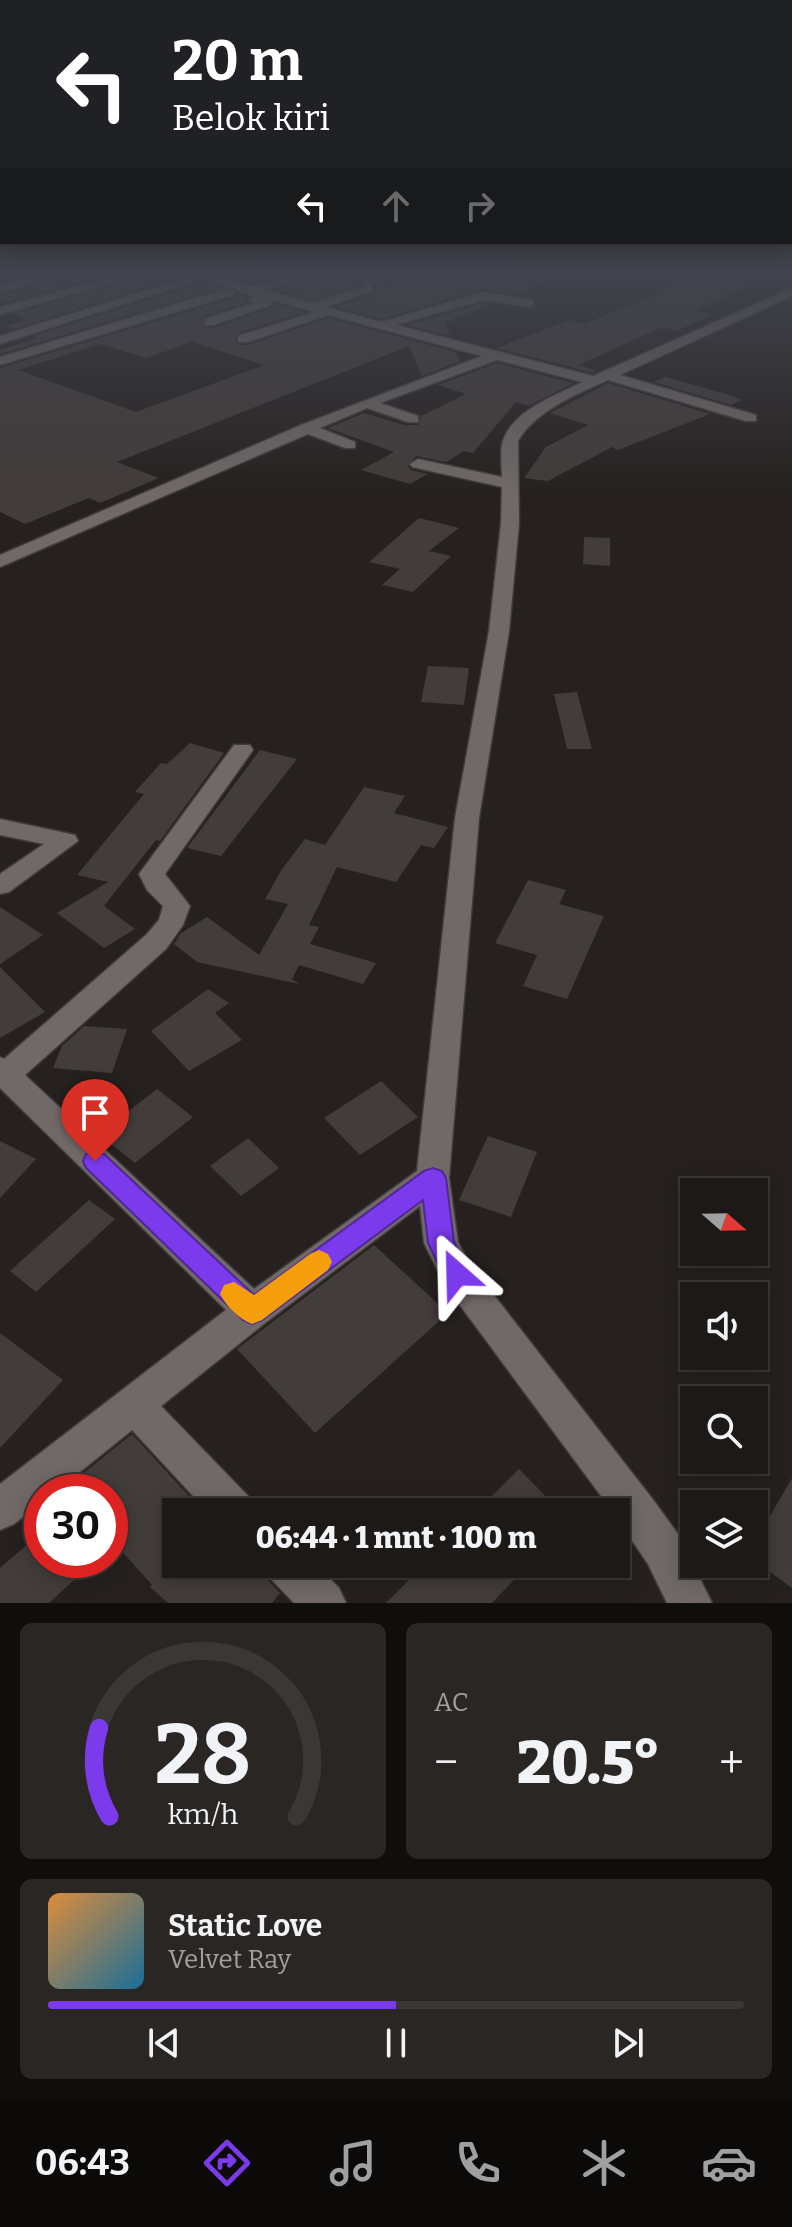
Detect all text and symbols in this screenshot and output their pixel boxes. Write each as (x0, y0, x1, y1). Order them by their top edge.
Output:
text: 20 m (172, 28, 303, 95)
icon: left (40, 32, 144, 136)
text: Belok kiri (172, 96, 330, 140)
icon: left (290, 184, 334, 228)
icon: ahead (374, 184, 418, 228)
icon: right (458, 184, 502, 228)
pin (61, 1079, 129, 1161)
icon: arrive (73, 1091, 117, 1135)
north arrow (680, 1178, 768, 1266)
map controls (680, 1178, 768, 1578)
position arrow (415, 1232, 499, 1316)
button: sound (680, 1282, 768, 1370)
button: search (680, 1386, 768, 1474)
speed limit sign: 30 (24, 1474, 128, 1578)
button: layers (680, 1490, 768, 1578)
text: 06:44 · 1 mnt · 100 m (256, 1520, 536, 1556)
text: AC (434, 1687, 469, 1718)
text: 28 (155, 1705, 251, 1805)
text: 20.5° (517, 1727, 660, 1799)
text: − (434, 1736, 458, 1789)
text: + (719, 1736, 744, 1789)
text: km/h (168, 1797, 239, 1832)
text: Static Love (168, 1908, 322, 1944)
text: Velvet Ray (168, 1944, 291, 1975)
icon: previous (142, 2021, 186, 2065)
icon: pause (374, 2021, 418, 2065)
icon: next (606, 2021, 650, 2065)
icon: directions (199, 2135, 255, 2191)
icon: music (325, 2135, 381, 2191)
icon: phone (450, 2135, 506, 2191)
icon: climate (576, 2135, 632, 2191)
icon: car (701, 2135, 757, 2191)
text: 06:43 (35, 2141, 130, 2185)

